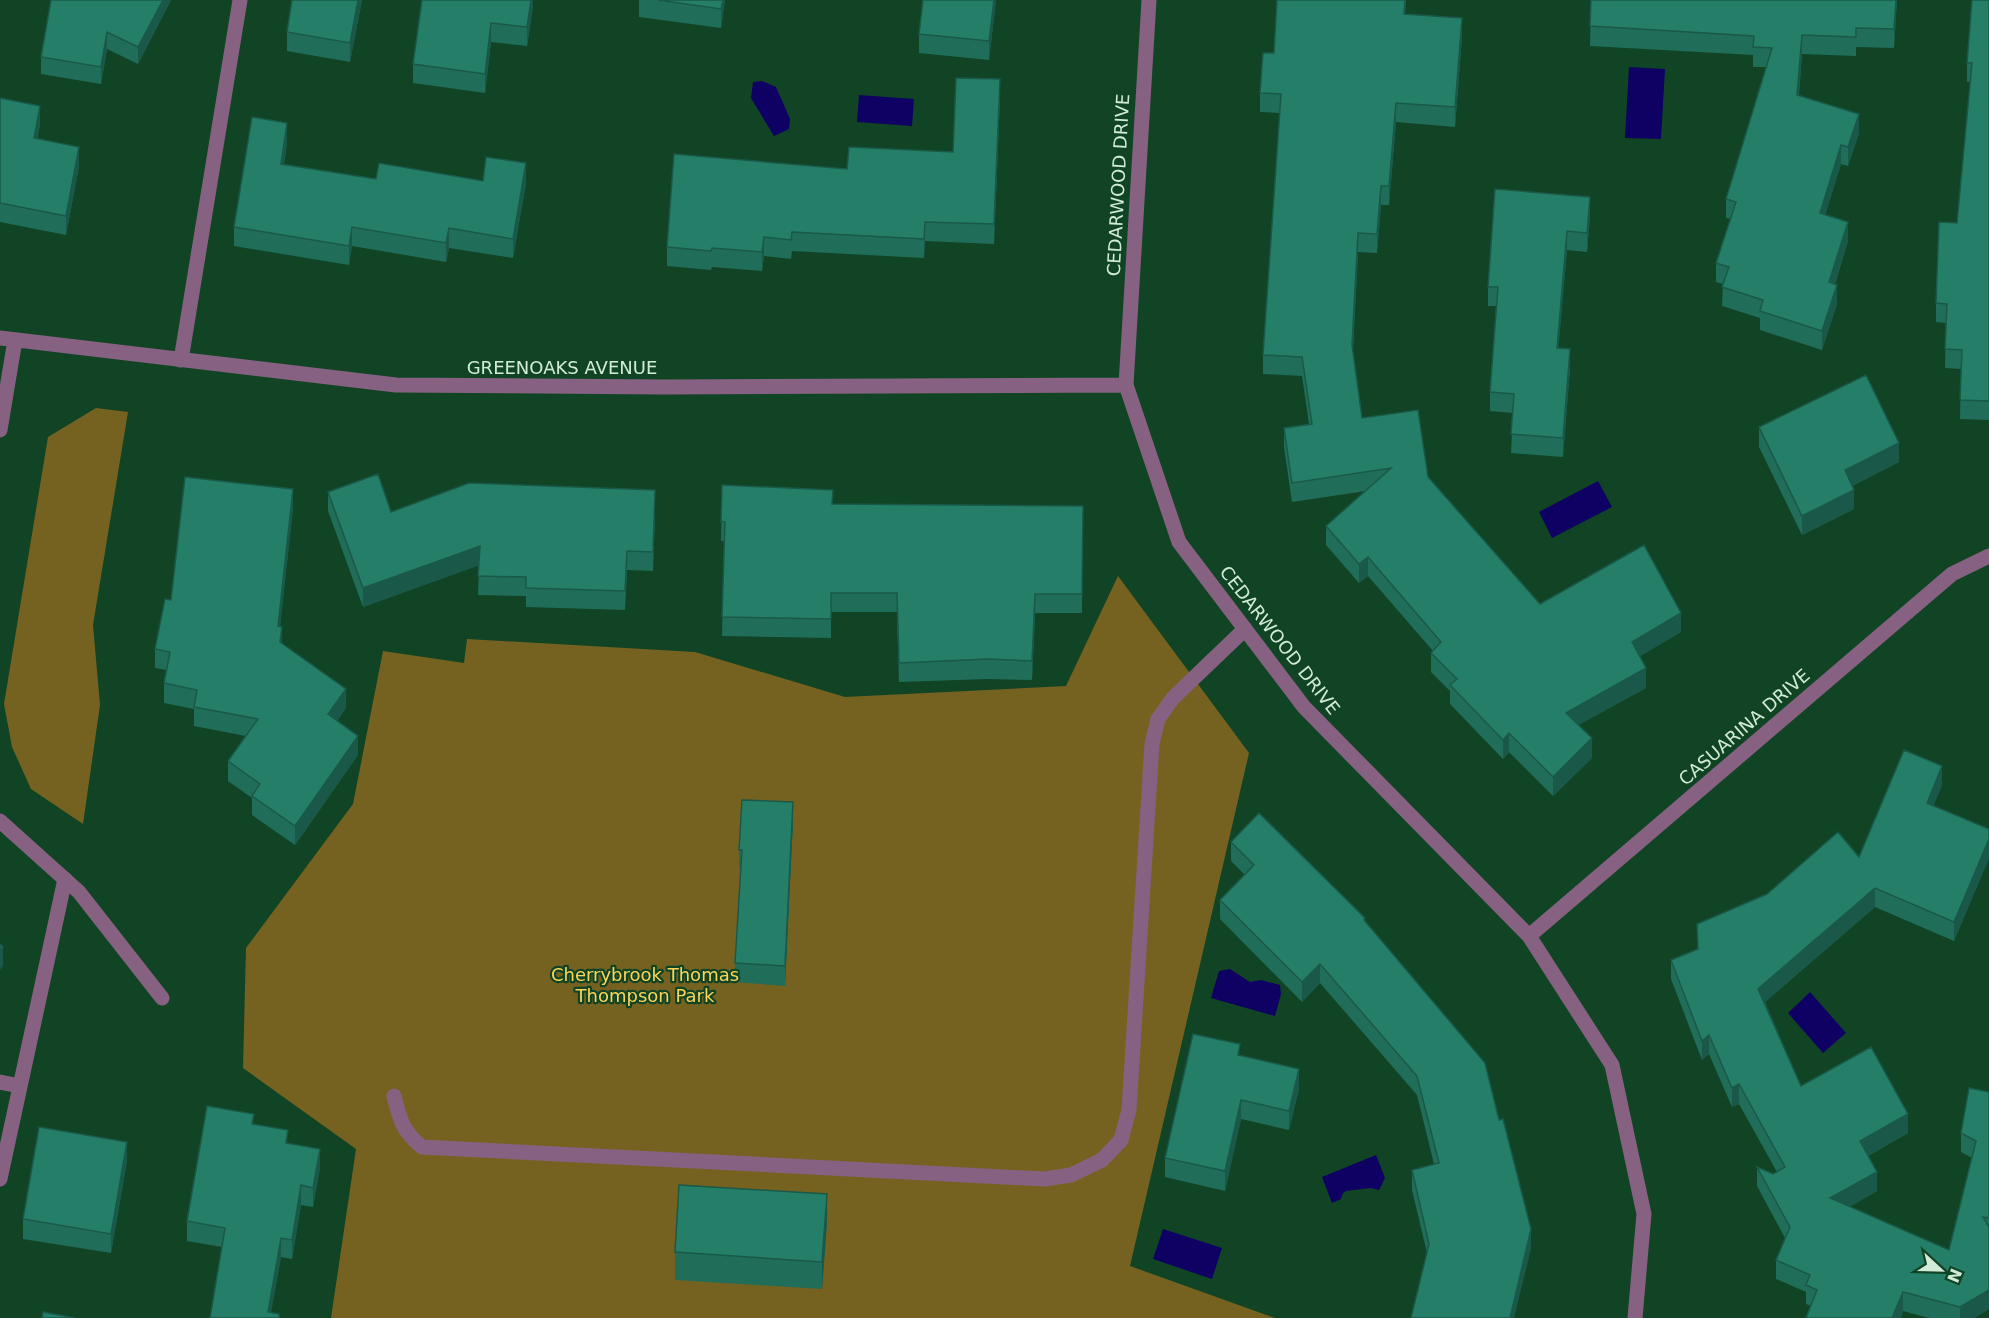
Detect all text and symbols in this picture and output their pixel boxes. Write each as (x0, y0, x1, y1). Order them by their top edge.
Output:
street label: CEDARWOOD DRIVE (1103, 93, 1133, 277)
street label: GREENOAKS AVENUE (467, 357, 657, 378)
street label: CEDARWOOD DRIVE (1215, 562, 1345, 718)
street label: CASUARINA DRIVE (1674, 664, 1814, 790)
park label: Cherrybrook Thomas Thompson Park (551, 964, 739, 1006)
north arrow (1911, 1240, 1971, 1300)
text: N (1943, 1266, 1966, 1285)

